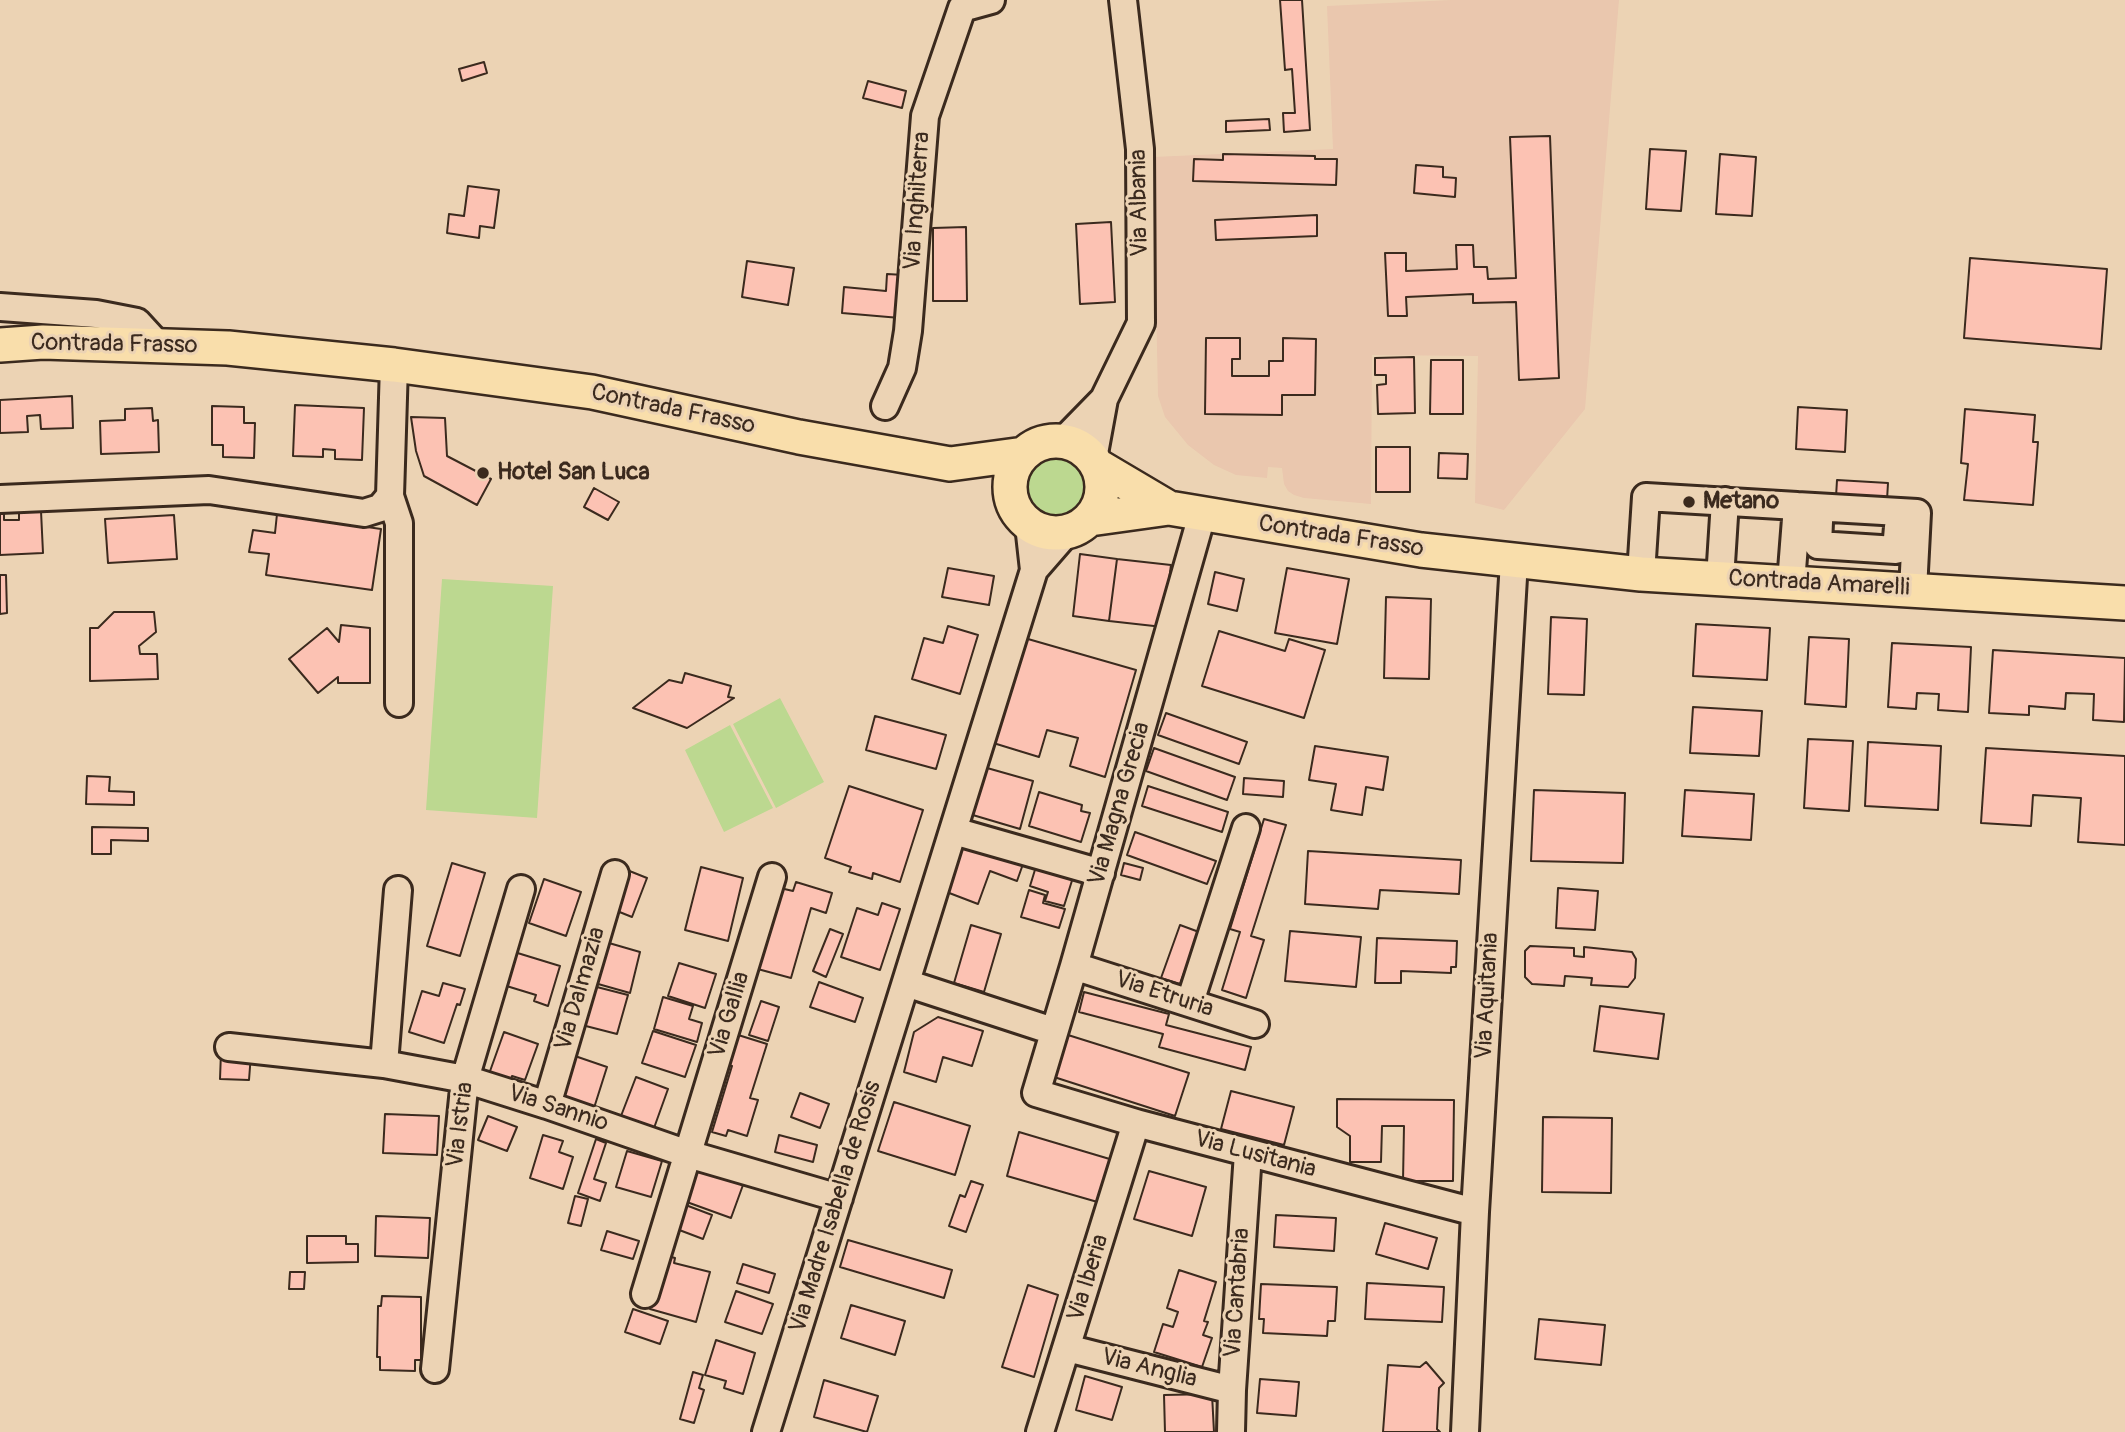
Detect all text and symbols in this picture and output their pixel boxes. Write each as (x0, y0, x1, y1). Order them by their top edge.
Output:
street label: Via Inghilterra (899, 131, 937, 271)
street label: Via Albania (1125, 149, 1155, 257)
street label: Contrada Frasso (30, 329, 198, 361)
street label: Contrada Frasso (588, 379, 758, 441)
place label: Hotel San Luca (497, 459, 650, 487)
marker: Hotel San Luca (475, 465, 491, 481)
place label: Metano (1703, 488, 1779, 516)
marker: Metano (1681, 494, 1697, 510)
street label: Contrada Frasso (1256, 510, 1426, 564)
street label: Contrada Amarelli (1728, 565, 1910, 603)
street label: Via Magna Grecia (1083, 719, 1157, 889)
street label: Via Dalmazia (550, 924, 612, 1054)
street label: Via Aquitania (1470, 932, 1506, 1060)
street label: Via Etruria (1111, 966, 1217, 1024)
street label: Via Gallia (703, 968, 757, 1062)
street label: Via Madre Isabella de Rosis (784, 1078, 888, 1336)
street label: Via Sannio (504, 1079, 612, 1139)
street label: Via Istria (441, 1080, 481, 1170)
street label: Via Lusitania (1191, 1125, 1319, 1185)
street label: Via Cantabria (1219, 1227, 1257, 1359)
street label: Via Iberia (1062, 1231, 1116, 1325)
street label: Via Anglia (1098, 1343, 1200, 1395)

